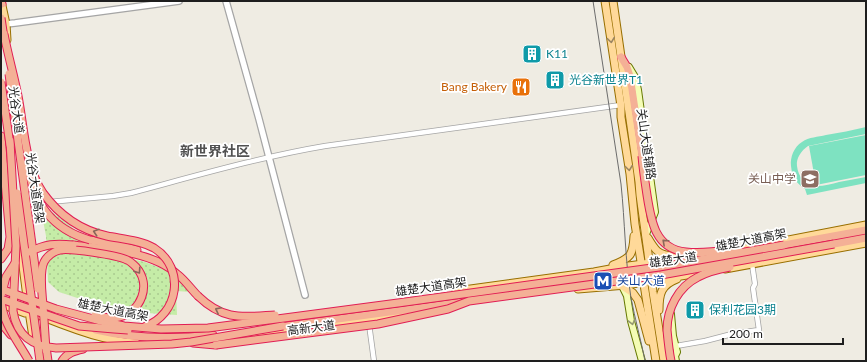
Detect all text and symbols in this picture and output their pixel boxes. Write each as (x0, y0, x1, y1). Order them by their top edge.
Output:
one-way arrow (606, 36, 615, 43)
building icon: K11 (521, 43, 543, 65)
place label: K11 (546, 46, 568, 61)
building icon: 光谷新世界T1 (544, 69, 566, 91)
place label: 光谷新世界T1 (569, 72, 643, 87)
restaurant icon: Bang Bakery (510, 76, 532, 98)
place label: Bang Bakery (441, 79, 508, 94)
street label: 光谷大道 (6, 85, 27, 135)
street label: 关山大道辅路 (634, 107, 659, 181)
district label: 新世界社区 (180, 142, 250, 159)
street label: 光谷大道高架 (23, 151, 48, 225)
one-way arrow (624, 165, 633, 171)
school or university icon: 关山中学 (799, 168, 821, 190)
place label: 关山中学 (748, 171, 796, 186)
street label: 雄楚大道高架 (714, 225, 788, 254)
one-way arrow (92, 229, 99, 237)
one-way arrow (662, 240, 669, 247)
street label: 雄楚大道 (648, 249, 698, 270)
one-way arrow (133, 266, 140, 273)
metro station icon: 关山大道 (592, 270, 614, 292)
place label: 关山大道 (617, 273, 665, 288)
street label: 雄楚大道高架 (394, 274, 468, 299)
street label: 雄楚大道高架 (76, 295, 150, 324)
building icon: 保利花园3期 (684, 299, 706, 321)
place label: 保利花园3期 (709, 302, 776, 317)
one-way arrow (214, 308, 222, 315)
street label: 高新大道 (286, 317, 336, 338)
one-way arrow (627, 319, 635, 325)
scale bar (723, 320, 843, 346)
text: 200 m (729, 326, 763, 341)

